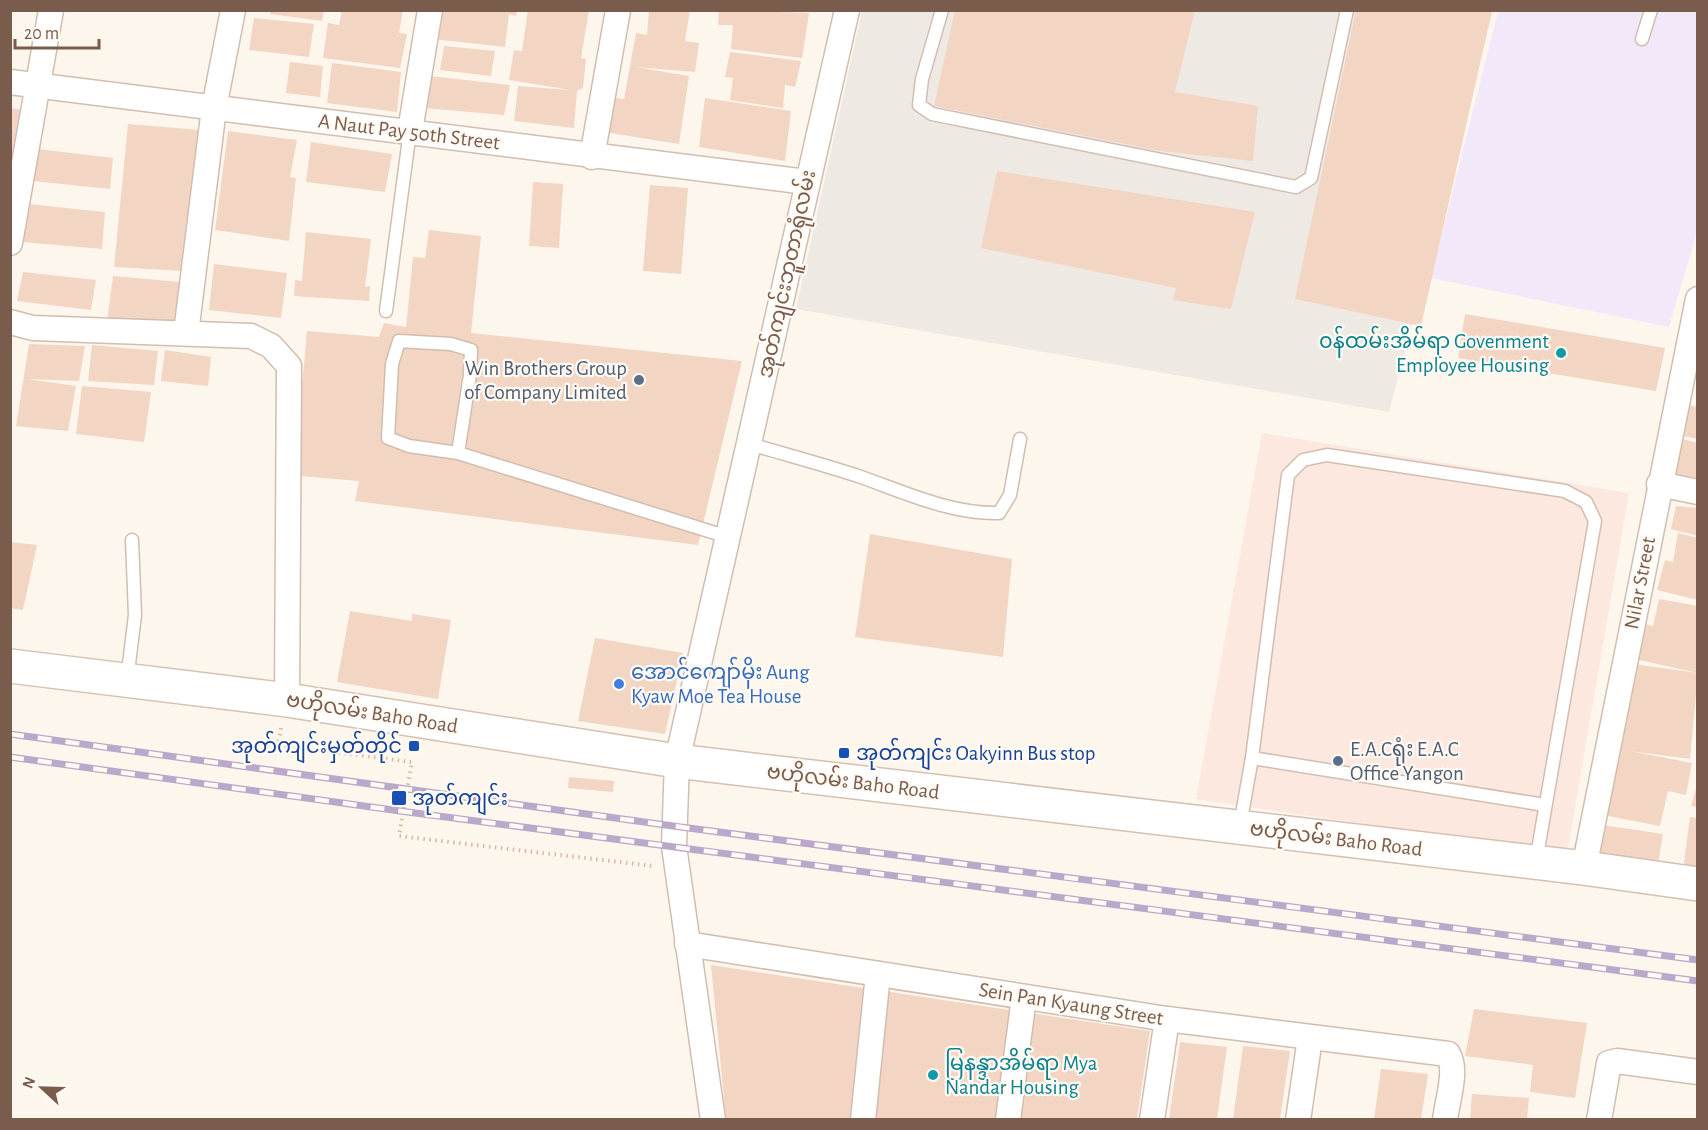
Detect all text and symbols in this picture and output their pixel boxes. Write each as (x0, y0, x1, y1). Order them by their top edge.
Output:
scale bar (15, 12, 99, 50)
text: 20 m (24, 25, 59, 43)
street label: A Naut Pay 50th Street (317, 110, 501, 154)
street label: အုတ်ကျင်းဘူတာရုံလမ်း (749, 167, 826, 381)
place label: ၀န်ထမ်းအိမ်ရာ Govenment Employee Housing (1319, 325, 1550, 376)
marker: ၀န်ထမ်းအိမ်ရာ Govenment Employee Housing (1554, 346, 1568, 360)
place label: Win Brothers Group of Company Limited (464, 358, 627, 403)
marker: Win Brothers Group of Company Limited (632, 373, 646, 387)
street label: Nilar Street (1621, 535, 1659, 631)
place label: အောင်ကျော်မိုး Aung Kyaw Moe Tea House (631, 656, 810, 707)
marker: အောင်ကျော်မိုး Aung Kyaw Moe Tea House (612, 677, 626, 691)
street label: ဗဟိုလမ်း Baho Road (284, 683, 461, 743)
place label: အုတ်ကျင်းမှတ်တိုင် (231, 730, 402, 764)
place label: အုတ်ကျင်း Oakyinn Bus stop (856, 737, 1095, 771)
place label: E.A.Cရုံး E.A.C Office Yangon (1350, 737, 1464, 784)
marker: အုတ်ကျင်းမှတ်တိုင် (407, 739, 421, 753)
marker: အုတ်ကျင်း Oakyinn Bus stop (837, 746, 851, 760)
marker: E.A.Cရုံး E.A.C Office Yangon (1331, 754, 1345, 768)
street label: ဗဟိုလမ်း Baho Road (765, 755, 941, 809)
place label: အုတ်ကျင်း (412, 782, 508, 816)
marker: အုတ်ကျင်း (390, 789, 408, 807)
street label: ဗဟိုလမ်း Baho Road (1248, 812, 1424, 866)
street label: Sein Pan Kyaung Street (977, 979, 1165, 1029)
place label: မြနန္ဒာအိမ်ရာ Mya Nandar Housing (945, 1047, 1098, 1098)
north arrow (12, 1058, 72, 1118)
marker: မြနန္ဒာအိမ်ရာ Mya Nandar Housing (926, 1068, 940, 1082)
text: N (20, 1075, 39, 1091)

